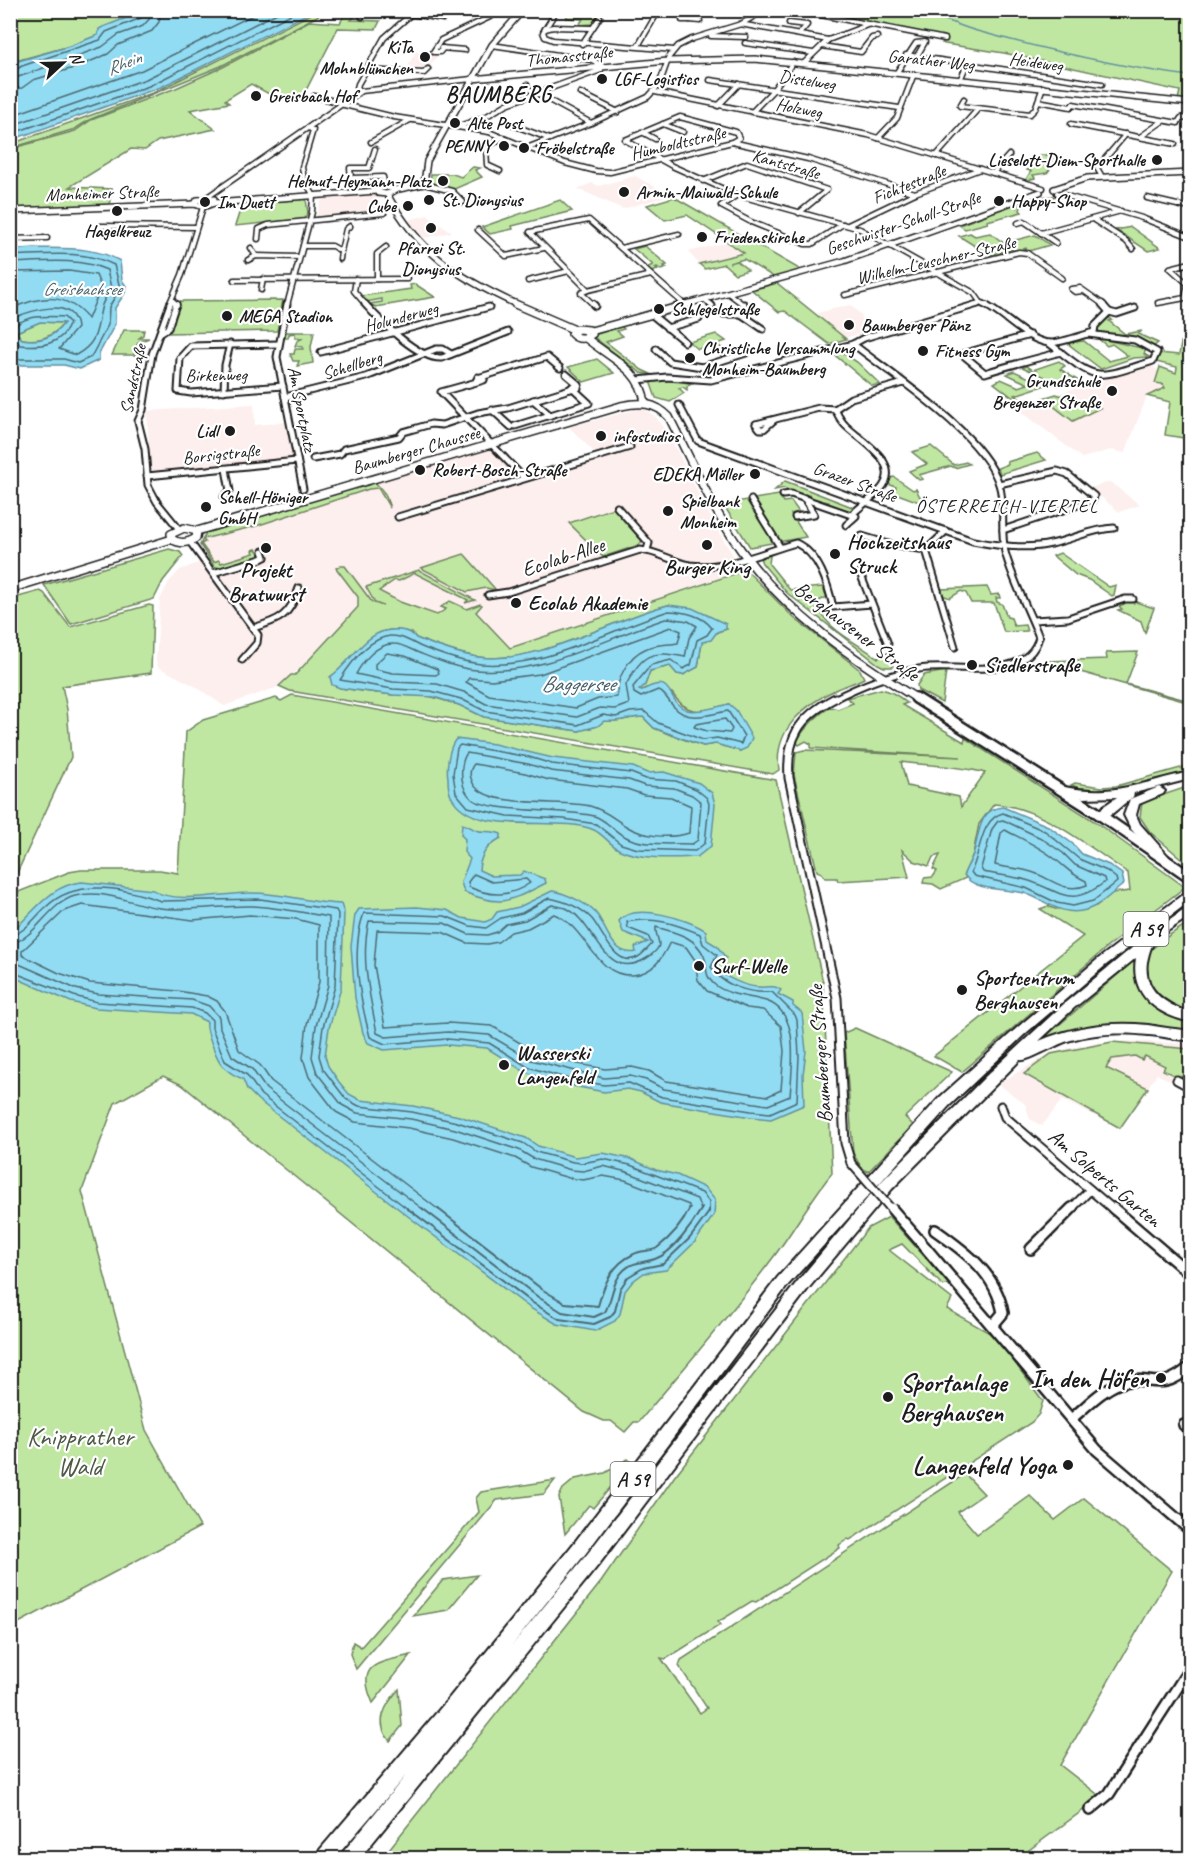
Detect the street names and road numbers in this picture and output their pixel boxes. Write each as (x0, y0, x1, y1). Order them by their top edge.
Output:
street label: Thomasstraße (525, 40, 614, 71)
street label: Garather Weg (887, 45, 977, 76)
street label: Heideweg (1008, 47, 1066, 77)
street label: Distelweg (777, 65, 838, 96)
street label: Holzweg (774, 93, 826, 124)
street label: Humboldtstraße (628, 121, 729, 165)
street label: Kantstraße (750, 144, 823, 184)
street label: Fichtestraße (869, 159, 950, 209)
street label: Monheimer Straße (45, 180, 160, 206)
street label: Geschwister-Scholl-Straße (823, 186, 984, 260)
street label: Wilhelm-Leuschner-Straße (854, 231, 1019, 289)
street label: Holunderweg (362, 296, 442, 337)
street label: Sandstraße (115, 341, 151, 416)
street label: Schellberg (319, 345, 386, 385)
street label: Birkenweg (185, 363, 249, 387)
street label: Am Sportplatz (283, 364, 321, 456)
street label: Baumberger Chaussee (350, 421, 483, 479)
street label: Borsigstraße (182, 439, 262, 469)
street label: Grazer Straße (810, 457, 901, 508)
street label: Ecolab-Allee (518, 531, 609, 583)
street label: Berghausener Straße (789, 575, 927, 688)
road number: A 59 (1124, 912, 1168, 946)
street label: Baumberger Straße (802, 982, 838, 1124)
street label: Am Solperts Garten (1043, 1123, 1168, 1234)
road number: A 59 (610, 1462, 656, 1496)

